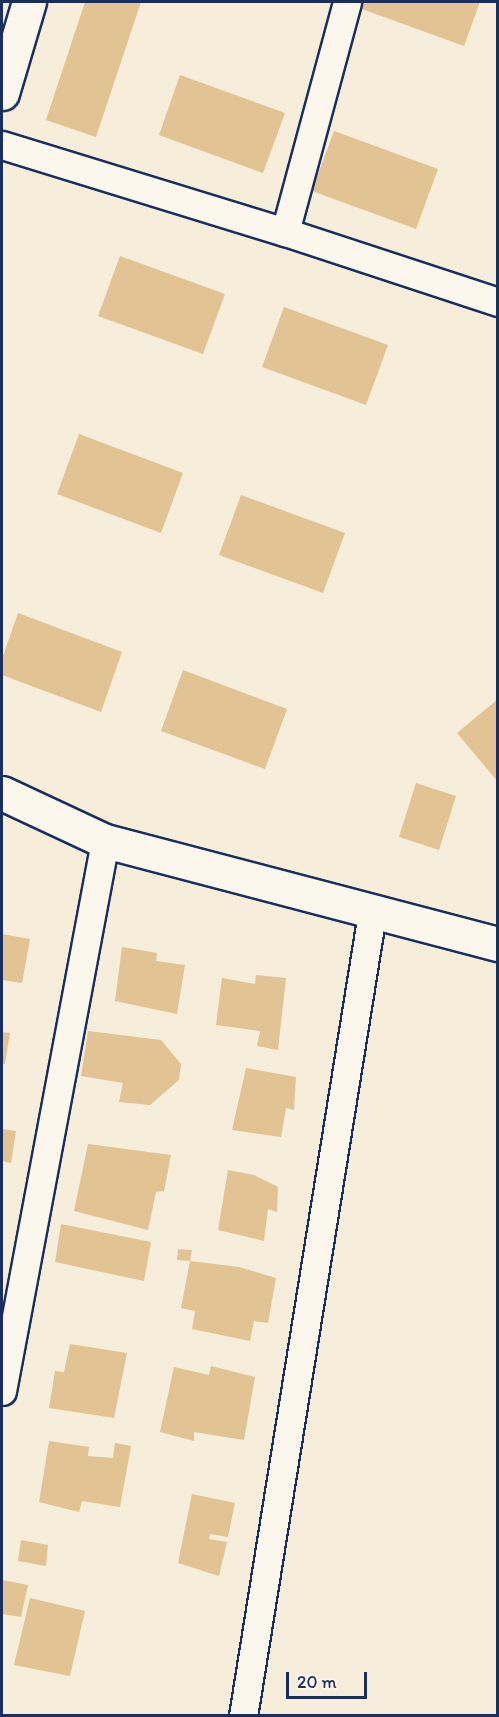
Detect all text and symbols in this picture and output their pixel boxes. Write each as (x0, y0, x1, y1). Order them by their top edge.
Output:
scale bar (289, 1660, 370, 1698)
text: 20 m (297, 1671, 337, 1693)

